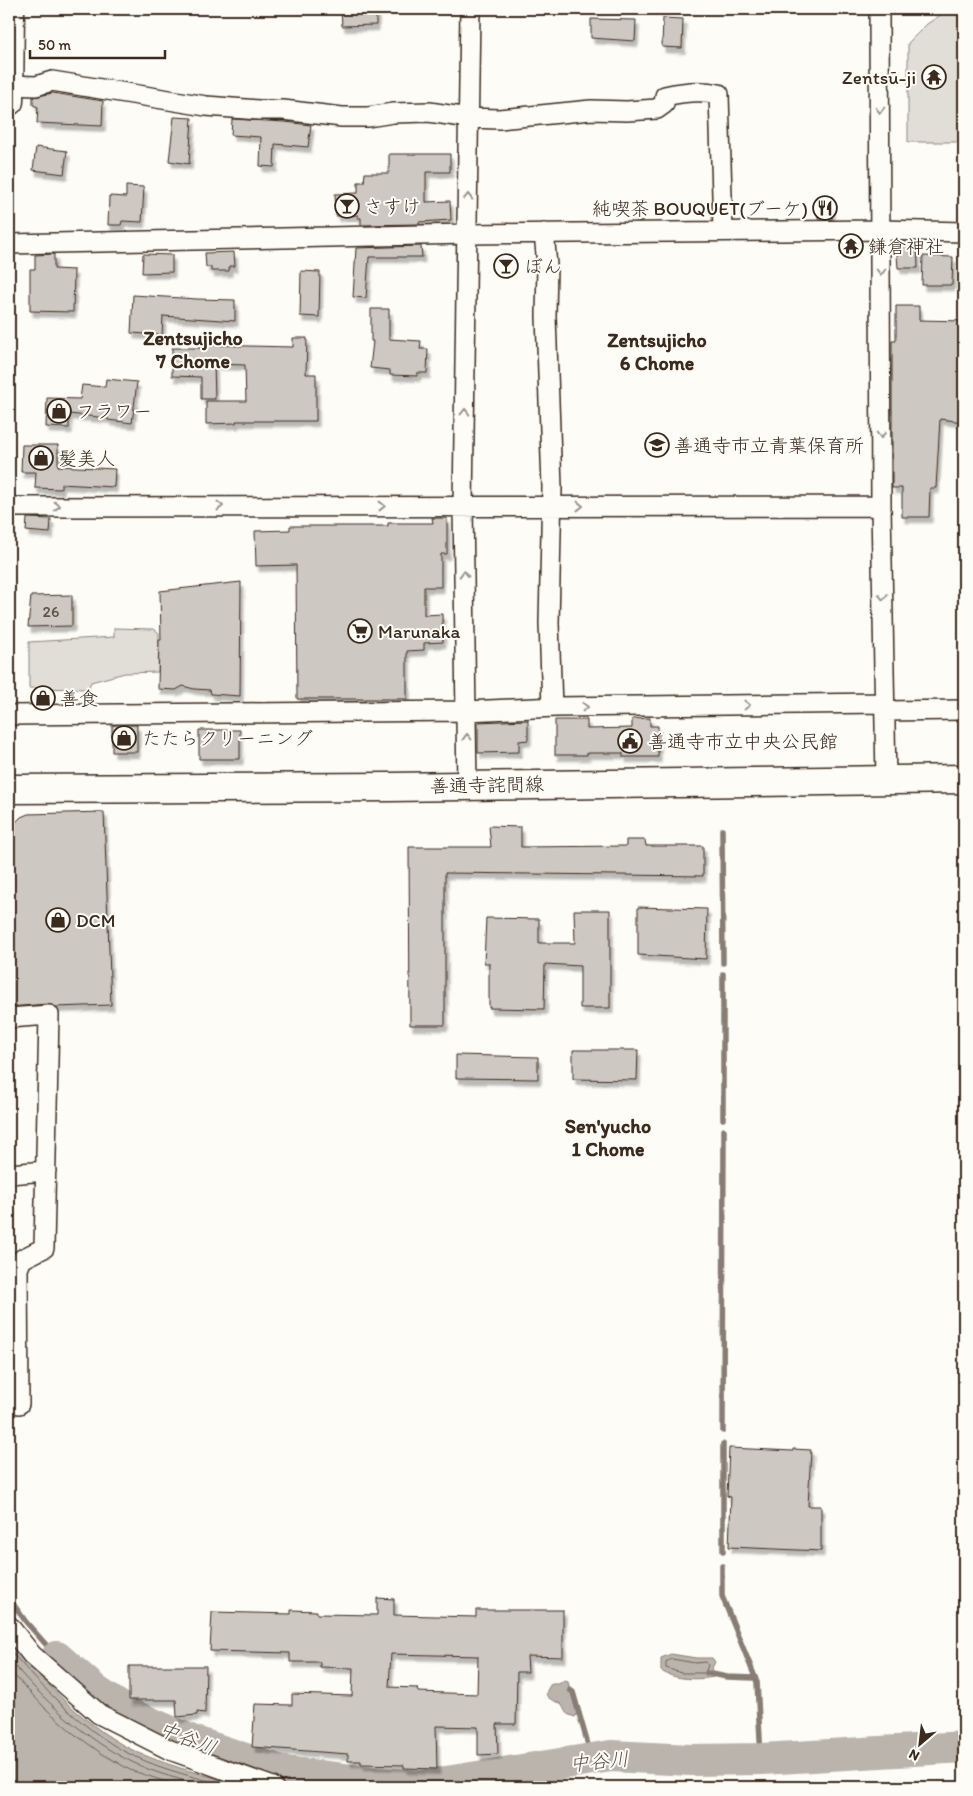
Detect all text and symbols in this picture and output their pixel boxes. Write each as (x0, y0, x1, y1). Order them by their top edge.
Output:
scale bar (30, 28, 165, 60)
text: 50 m (38, 36, 71, 54)
temple icon: Zentsū-ji (921, 64, 947, 90)
place label: Zentsū-ji (842, 66, 916, 89)
one-way arrow (875, 106, 885, 114)
bar icon: さすけ (334, 193, 360, 219)
one-way arrow (463, 193, 473, 200)
place label: さすけ (364, 195, 421, 218)
restaurant icon: 純喫茶 BOUQUET(ブーケ) (812, 195, 838, 221)
place label: 純喫茶 BOUQUET(ブーケ) (592, 197, 808, 220)
temple icon: 鎌倉神社 (838, 233, 864, 259)
place label: 鎌倉神社 (868, 235, 944, 258)
bar icon: ぼん (493, 253, 519, 279)
place label: ぼん (524, 255, 562, 278)
one-way arrow (876, 269, 886, 277)
district label: Zentsujicho 7 Chome (143, 326, 243, 373)
district label: Zentsujicho 6 Chome (607, 328, 707, 375)
shop icon: フラワー (46, 398, 72, 424)
place label: フラワー (76, 400, 152, 423)
one-way arrow (460, 408, 470, 416)
school or university icon: 善通寺市立青葉保育所 (644, 432, 670, 458)
one-way arrow (876, 432, 886, 439)
place label: 善通寺市立青葉保育所 (674, 434, 864, 457)
shop icon: 髪美人 (28, 445, 54, 471)
place label: 髪美人 (58, 447, 115, 470)
one-way arrow (54, 501, 62, 512)
one-way arrow (216, 501, 224, 511)
one-way arrow (379, 501, 387, 511)
one-way arrow (576, 501, 584, 511)
one-way arrow (459, 570, 469, 578)
one-way arrow (878, 594, 888, 602)
house number: 26 (43, 602, 59, 621)
supermarket icon: Marunaka (347, 618, 373, 644)
place label: Marunaka (378, 620, 461, 643)
shop icon: 善食 (30, 685, 56, 711)
place label: 善食 (60, 687, 98, 710)
one-way arrow (744, 700, 752, 710)
one-way arrow (582, 702, 589, 712)
shop icon: たたらクリーニング (111, 725, 137, 751)
place label: たたらクリーニング (142, 727, 313, 750)
public building icon: 善通寺市立中央公民館 (617, 728, 643, 754)
place label: 善通寺市立中央公民館 (648, 730, 838, 753)
one-way arrow (461, 733, 472, 741)
street label: 善通寺詫間線 (430, 773, 544, 797)
shop icon: DCM (45, 907, 71, 933)
place label: DCM (76, 909, 116, 932)
district label: Sen'yucho 1 Chome (565, 1114, 651, 1161)
water label: 中谷川 (156, 1716, 220, 1760)
north arrow (896, 1718, 946, 1768)
text: N (906, 1745, 922, 1765)
water label: 中谷川 (568, 1746, 630, 1776)

